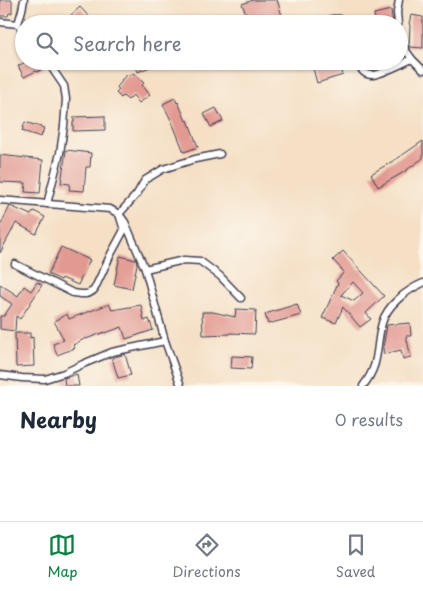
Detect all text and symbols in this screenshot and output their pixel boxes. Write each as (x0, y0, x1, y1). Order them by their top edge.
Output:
search box (15, 15, 408, 70)
icon: search (33, 29, 61, 57)
text: Search here (73, 29, 182, 57)
text: Nearby (20, 403, 97, 435)
text: 0 results (335, 407, 403, 431)
tab: Map (48, 531, 77, 582)
tab: Directions (173, 531, 241, 582)
tab: Saved (336, 531, 375, 582)

